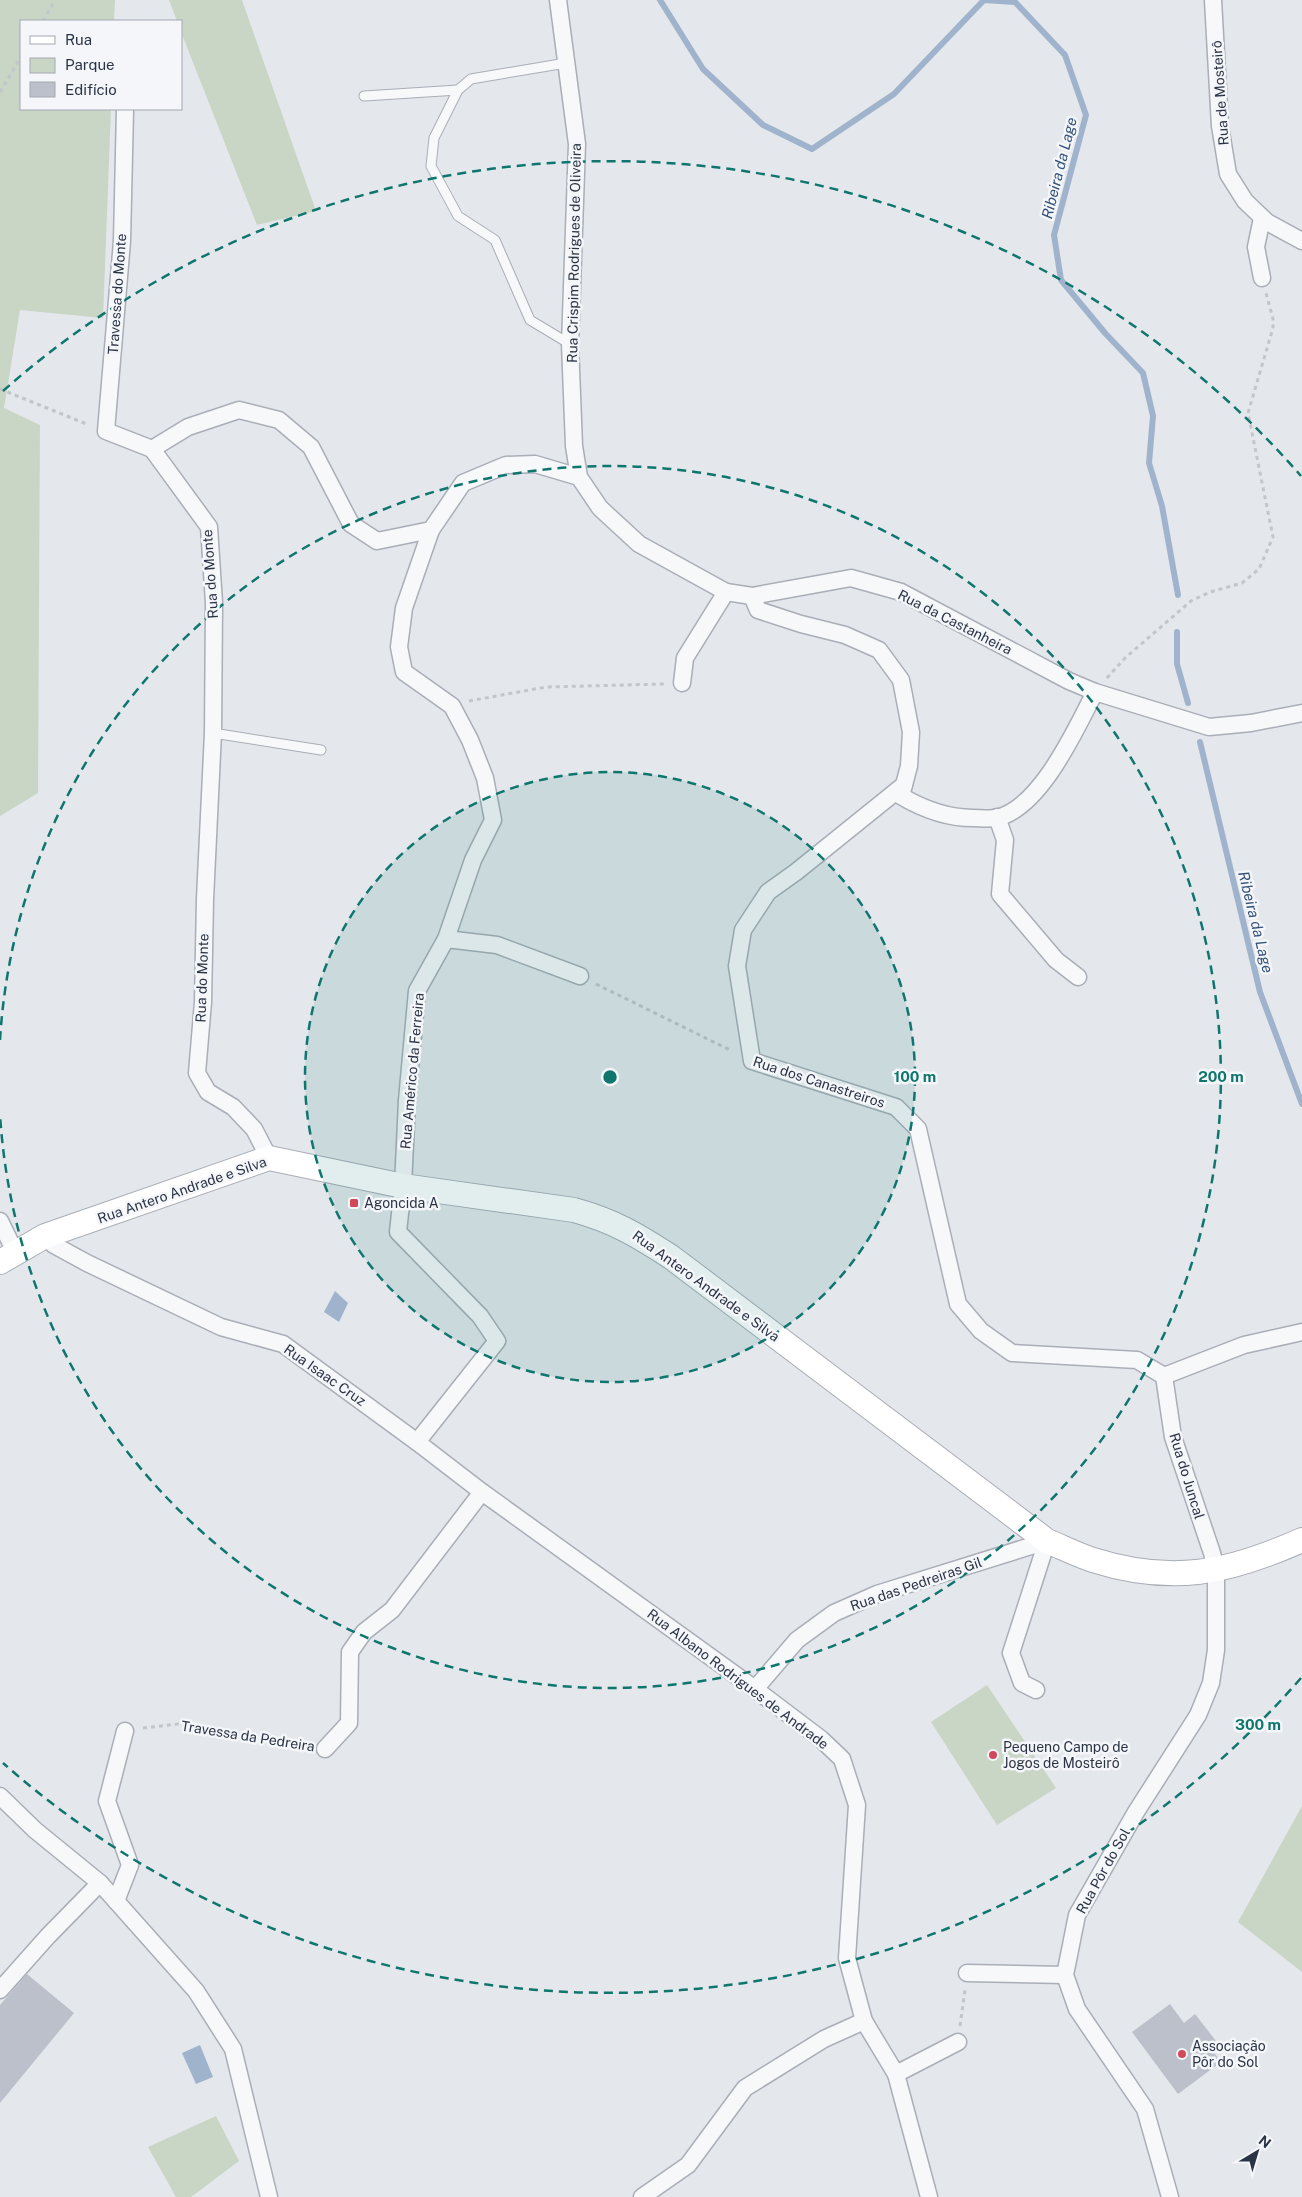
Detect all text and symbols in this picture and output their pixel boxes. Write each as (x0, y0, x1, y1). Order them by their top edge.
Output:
legend (20, 20, 182, 110)
text: Rua (65, 31, 92, 48)
street label: Rua de Mosteirô (1208, 40, 1232, 146)
text: Parque (65, 56, 115, 73)
text: Edifício (65, 81, 117, 98)
water label: Ribeira da Lage (1038, 115, 1080, 221)
street label: Rua Crispim Rodrigues de Oliveira (564, 143, 584, 363)
street label: Travessa do Monte (105, 233, 129, 355)
street label: Rua do Monte (199, 529, 221, 619)
street label: Rua da Castanheira (895, 586, 1015, 658)
water label: Ribeira da Lage (1235, 869, 1277, 975)
street label: Rua do Monte (192, 933, 212, 1023)
street label: Rua Américo da Ferreira (397, 992, 427, 1150)
street label: Rua dos Canastreiros (751, 1053, 887, 1111)
centre of rings (601, 1068, 619, 1086)
text: 100 m (894, 1068, 936, 1085)
text: 200 m (1198, 1068, 1244, 1085)
street label: Rua Antero Andrade e Silva (95, 1154, 269, 1226)
place label: Agoncida A (364, 1195, 439, 1211)
marker: Agoncida A (348, 1197, 360, 1209)
street label: Rua Antero Andrade e Silva (629, 1227, 783, 1345)
street label: Rua Isaac Cruz (281, 1341, 369, 1409)
street label: Rua do Juncal (1166, 1431, 1208, 1521)
street label: Rua das Pedreiras Gil (848, 1554, 984, 1614)
street label: Rua Albano Rodrigues de Andrade (644, 1606, 832, 1752)
text: 300 m (1235, 1716, 1281, 1733)
street label: Travessa da Pedreira (180, 1718, 316, 1754)
place label: Pequeno Campo de Jogos de Mosteirô (1003, 1739, 1129, 1771)
marker: Pequeno Campo de Jogos de Mosteirô (987, 1749, 999, 1761)
street label: Rua Pôr do Sol (1073, 1826, 1133, 1916)
place label: Associação Pôr do Sol (1192, 2038, 1266, 2070)
marker: Associação Pôr do Sol (1176, 2048, 1188, 2060)
north arrow (1232, 2127, 1282, 2177)
text: N (1256, 2132, 1274, 2151)

